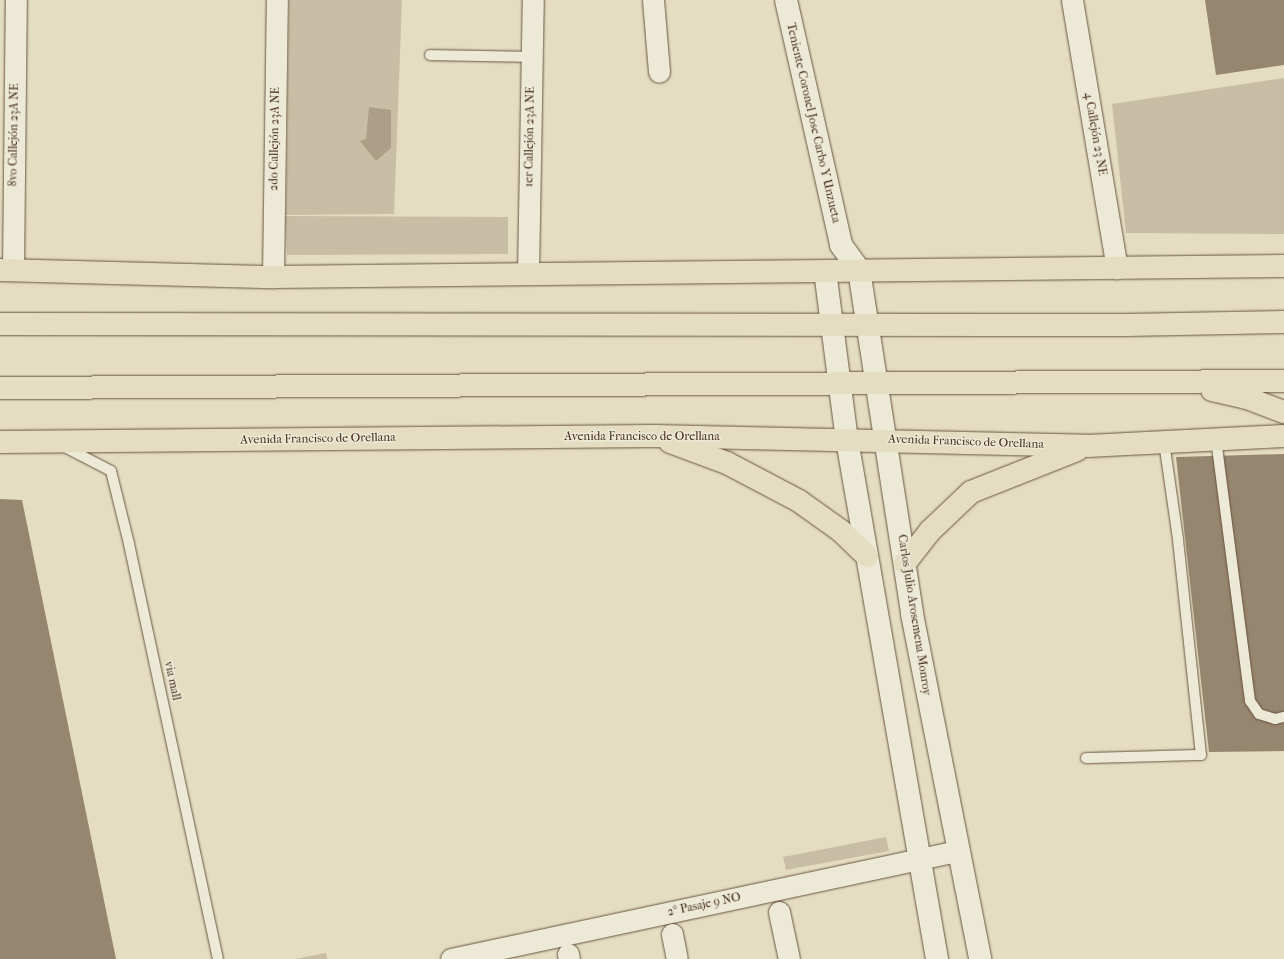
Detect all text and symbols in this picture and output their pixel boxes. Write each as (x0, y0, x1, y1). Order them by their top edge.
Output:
street label: Teniente Coronel Jose Carbo Y Unzueta (783, 22, 843, 224)
street label: 8vo Callejón 23A NE (6, 83, 22, 187)
street label: 2do Callejón 23A NE (267, 87, 283, 191)
street label: 1er Callejón 23A NE (522, 87, 538, 187)
street label: 4 Callejón 23 NE (1081, 91, 1109, 177)
street label: Avenida Francisco de Orellana (240, 430, 396, 448)
street label: Avenida Francisco de Orellana (564, 430, 720, 444)
street label: Avenida Francisco de Orellana (888, 432, 1044, 452)
street label: Carlos Julio Arosemena Monroy (894, 534, 934, 696)
street label: via mall (161, 660, 183, 702)
street label: 2° Pasaje 9 NO (666, 890, 742, 920)

